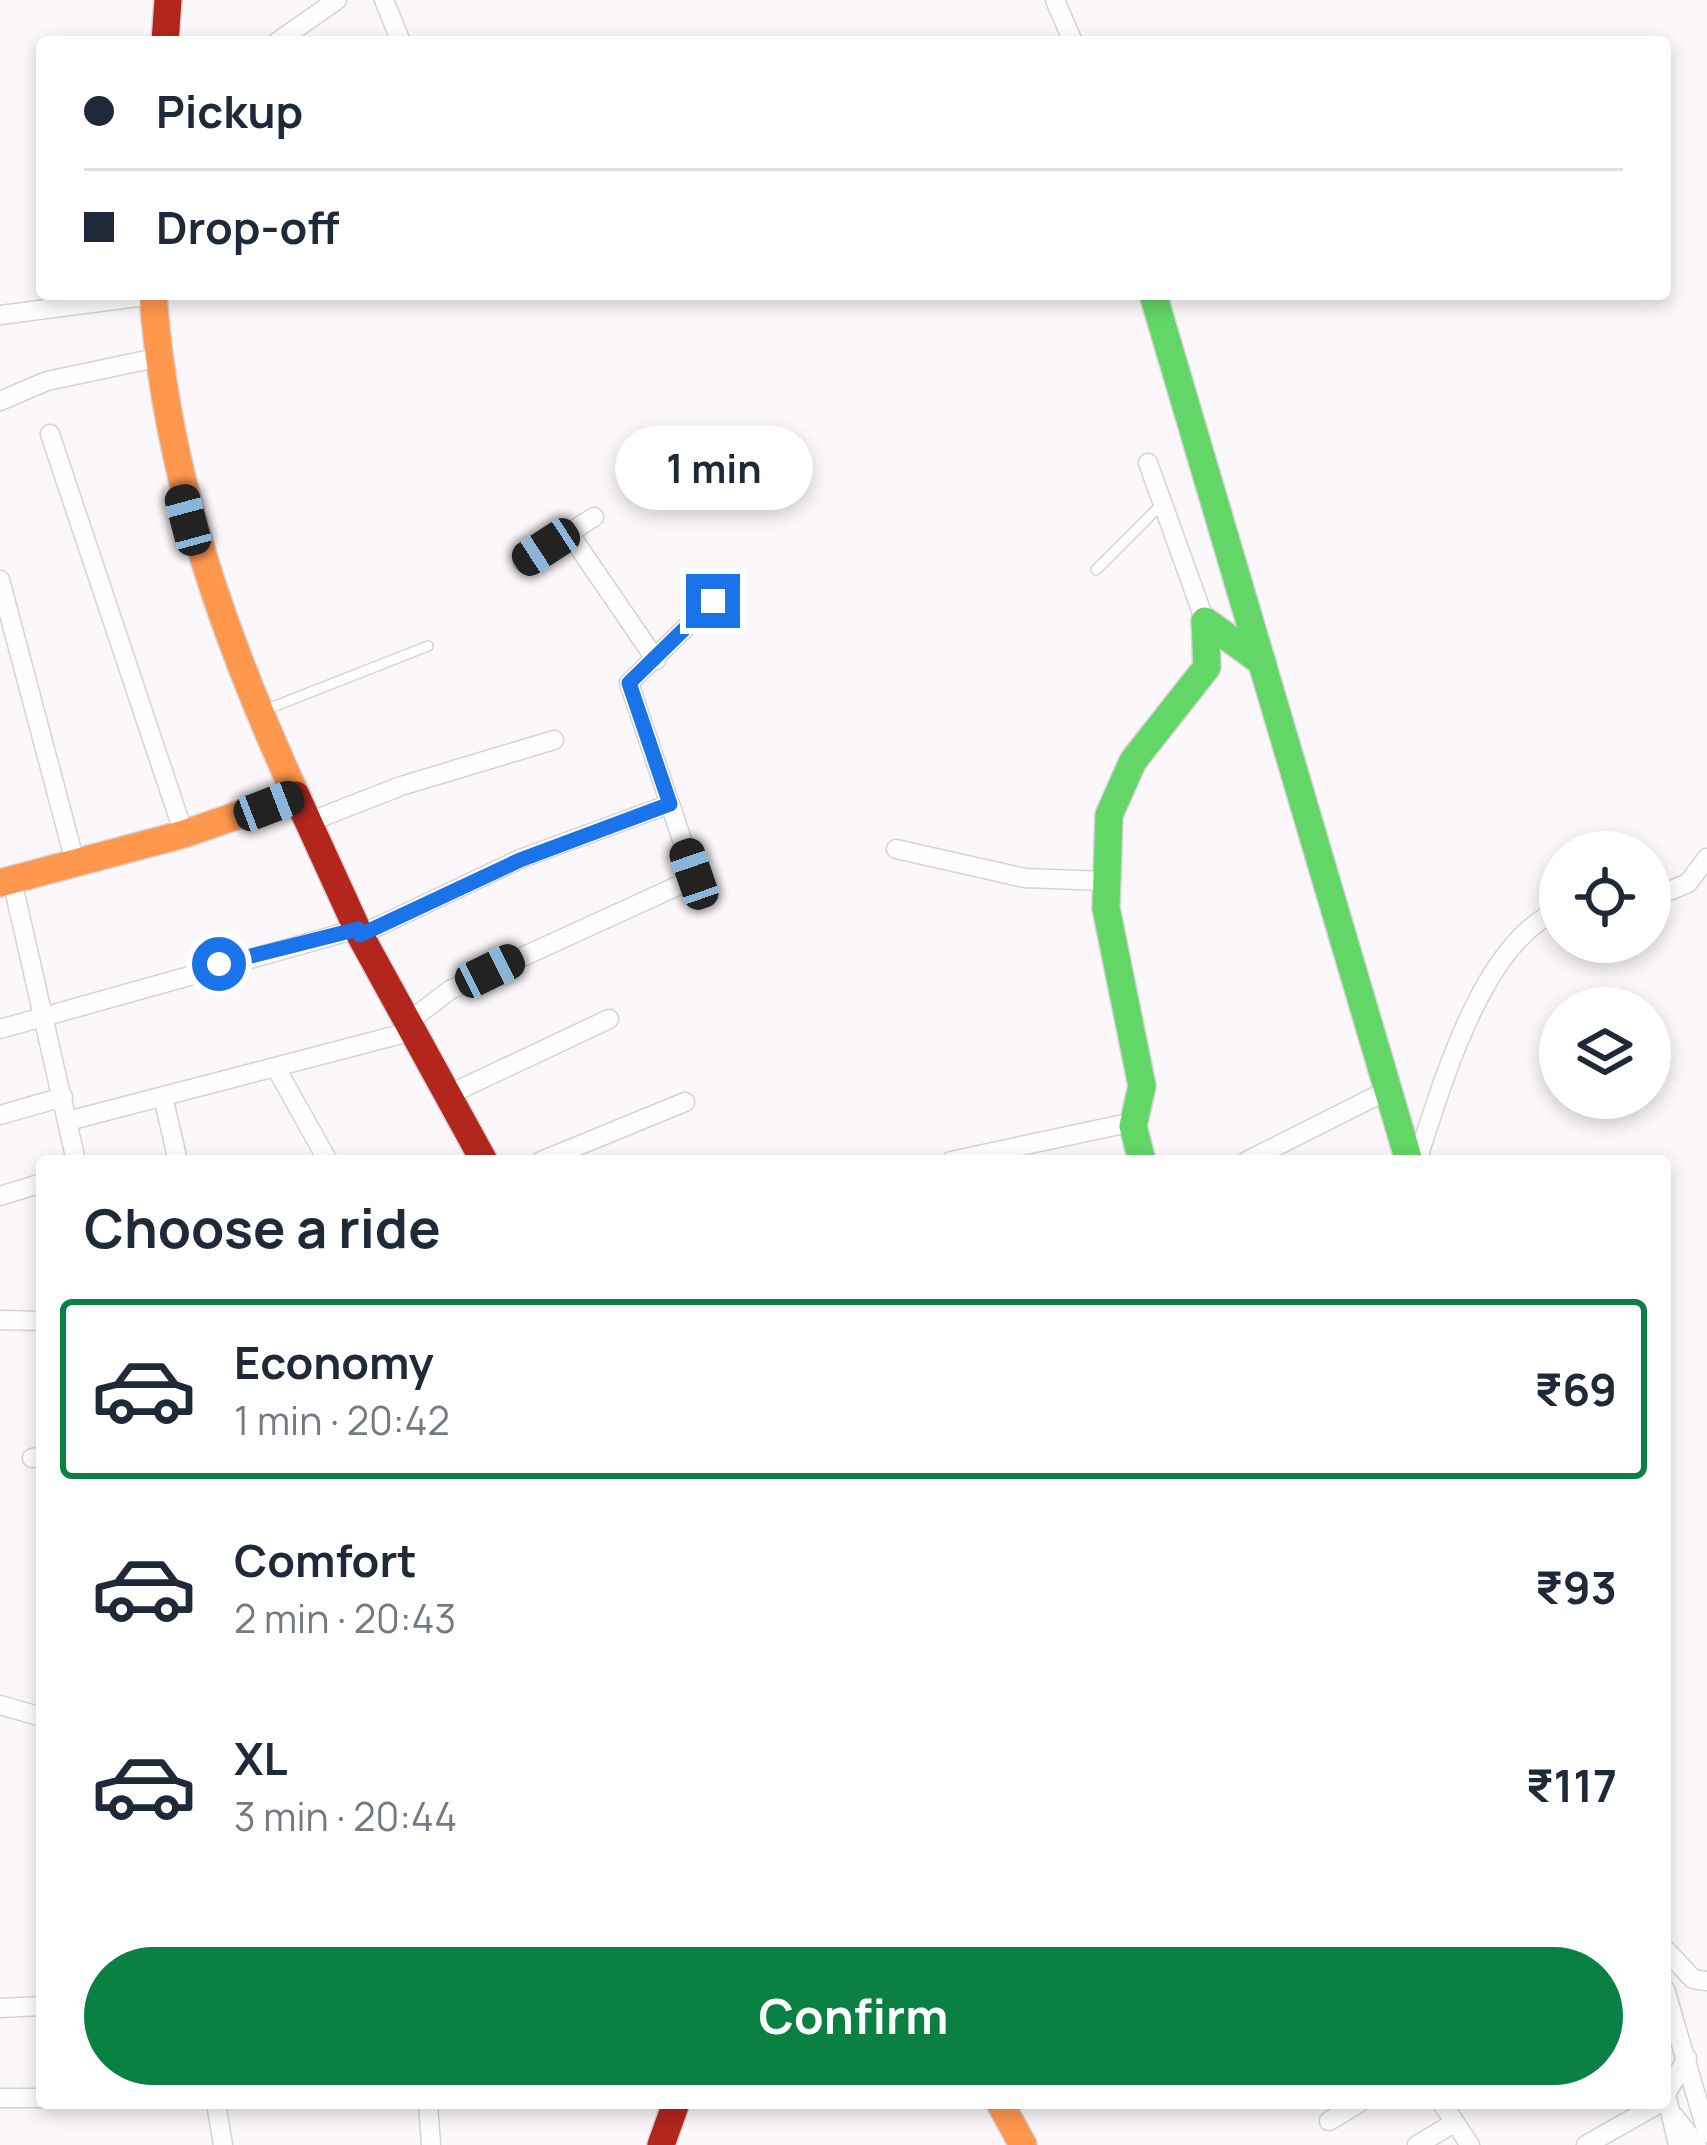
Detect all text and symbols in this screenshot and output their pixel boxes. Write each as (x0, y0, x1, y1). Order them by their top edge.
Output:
text: Pickup (156, 80, 303, 142)
text: Drop-off (156, 196, 339, 258)
callout: 1 min (614, 427, 812, 511)
text: 1 min (666, 441, 762, 495)
car (161, 481, 215, 559)
car (506, 512, 586, 582)
route end (686, 574, 740, 628)
car (229, 776, 309, 836)
map controls (1539, 831, 1671, 1119)
button: locate (1539, 831, 1671, 963)
car (665, 834, 723, 914)
route start (192, 937, 246, 991)
car (450, 939, 530, 1003)
button: layers (1539, 987, 1671, 1119)
text: Choose a ride (84, 1190, 441, 1264)
text: Economy (234, 1331, 434, 1393)
icon: car (90, 1335, 198, 1443)
text: ₹69 (1534, 1358, 1617, 1420)
text: 1 min · 20:42 (234, 1393, 450, 1447)
text: Comfort (234, 1529, 417, 1591)
icon: car (90, 1533, 198, 1641)
text: ₹93 (1535, 1556, 1617, 1618)
text: 2 min · 20:43 (234, 1591, 456, 1645)
text: XL (234, 1727, 288, 1789)
icon: car (90, 1731, 198, 1839)
text: ₹117 (1526, 1754, 1617, 1816)
text: 3 min · 20:44 (234, 1789, 457, 1843)
button: Confirm (84, 1947, 1623, 2085)

